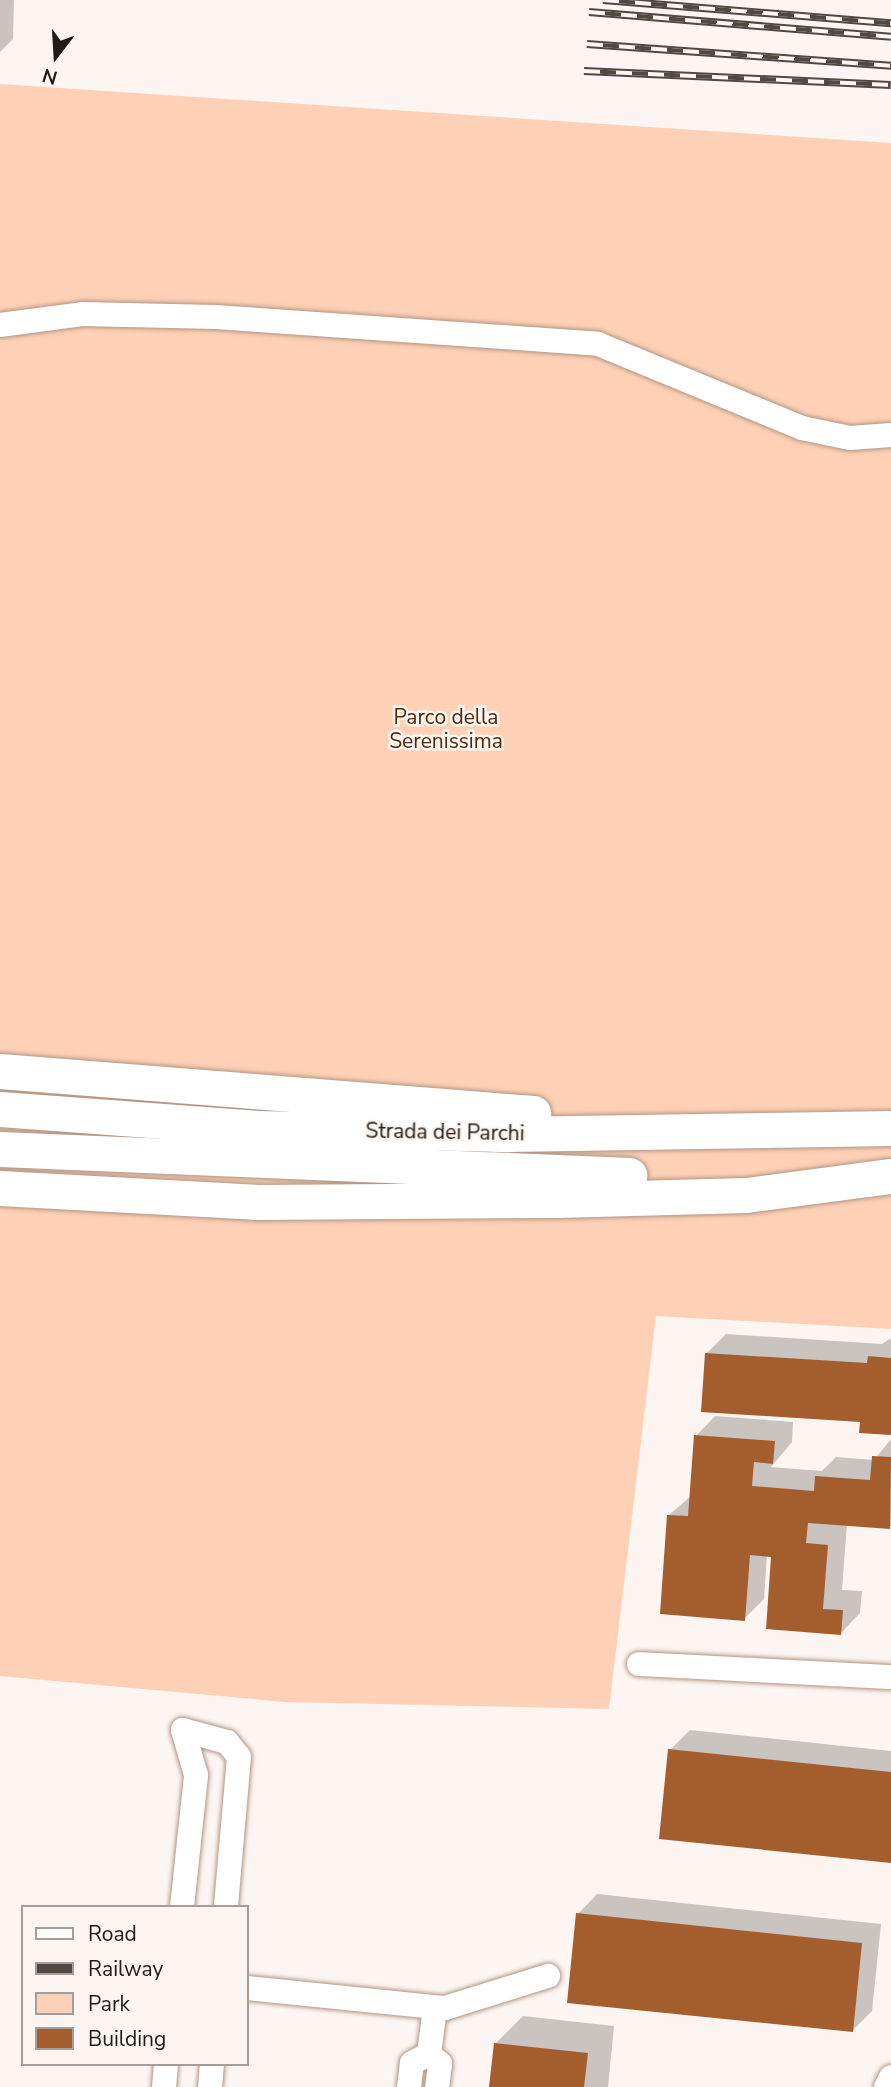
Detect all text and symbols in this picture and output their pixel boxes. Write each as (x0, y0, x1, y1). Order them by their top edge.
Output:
north arrow (21, 21, 91, 91)
text: N (39, 62, 60, 91)
park label: Parco della Serenissima (389, 704, 503, 754)
street label: Strada dei Parchi (365, 1118, 525, 1146)
legend (21, 1905, 248, 2066)
text: Road (88, 1920, 137, 1948)
text: Railway (88, 1955, 163, 1983)
text: Park (88, 1990, 130, 2018)
text: Building (88, 2025, 166, 2053)

